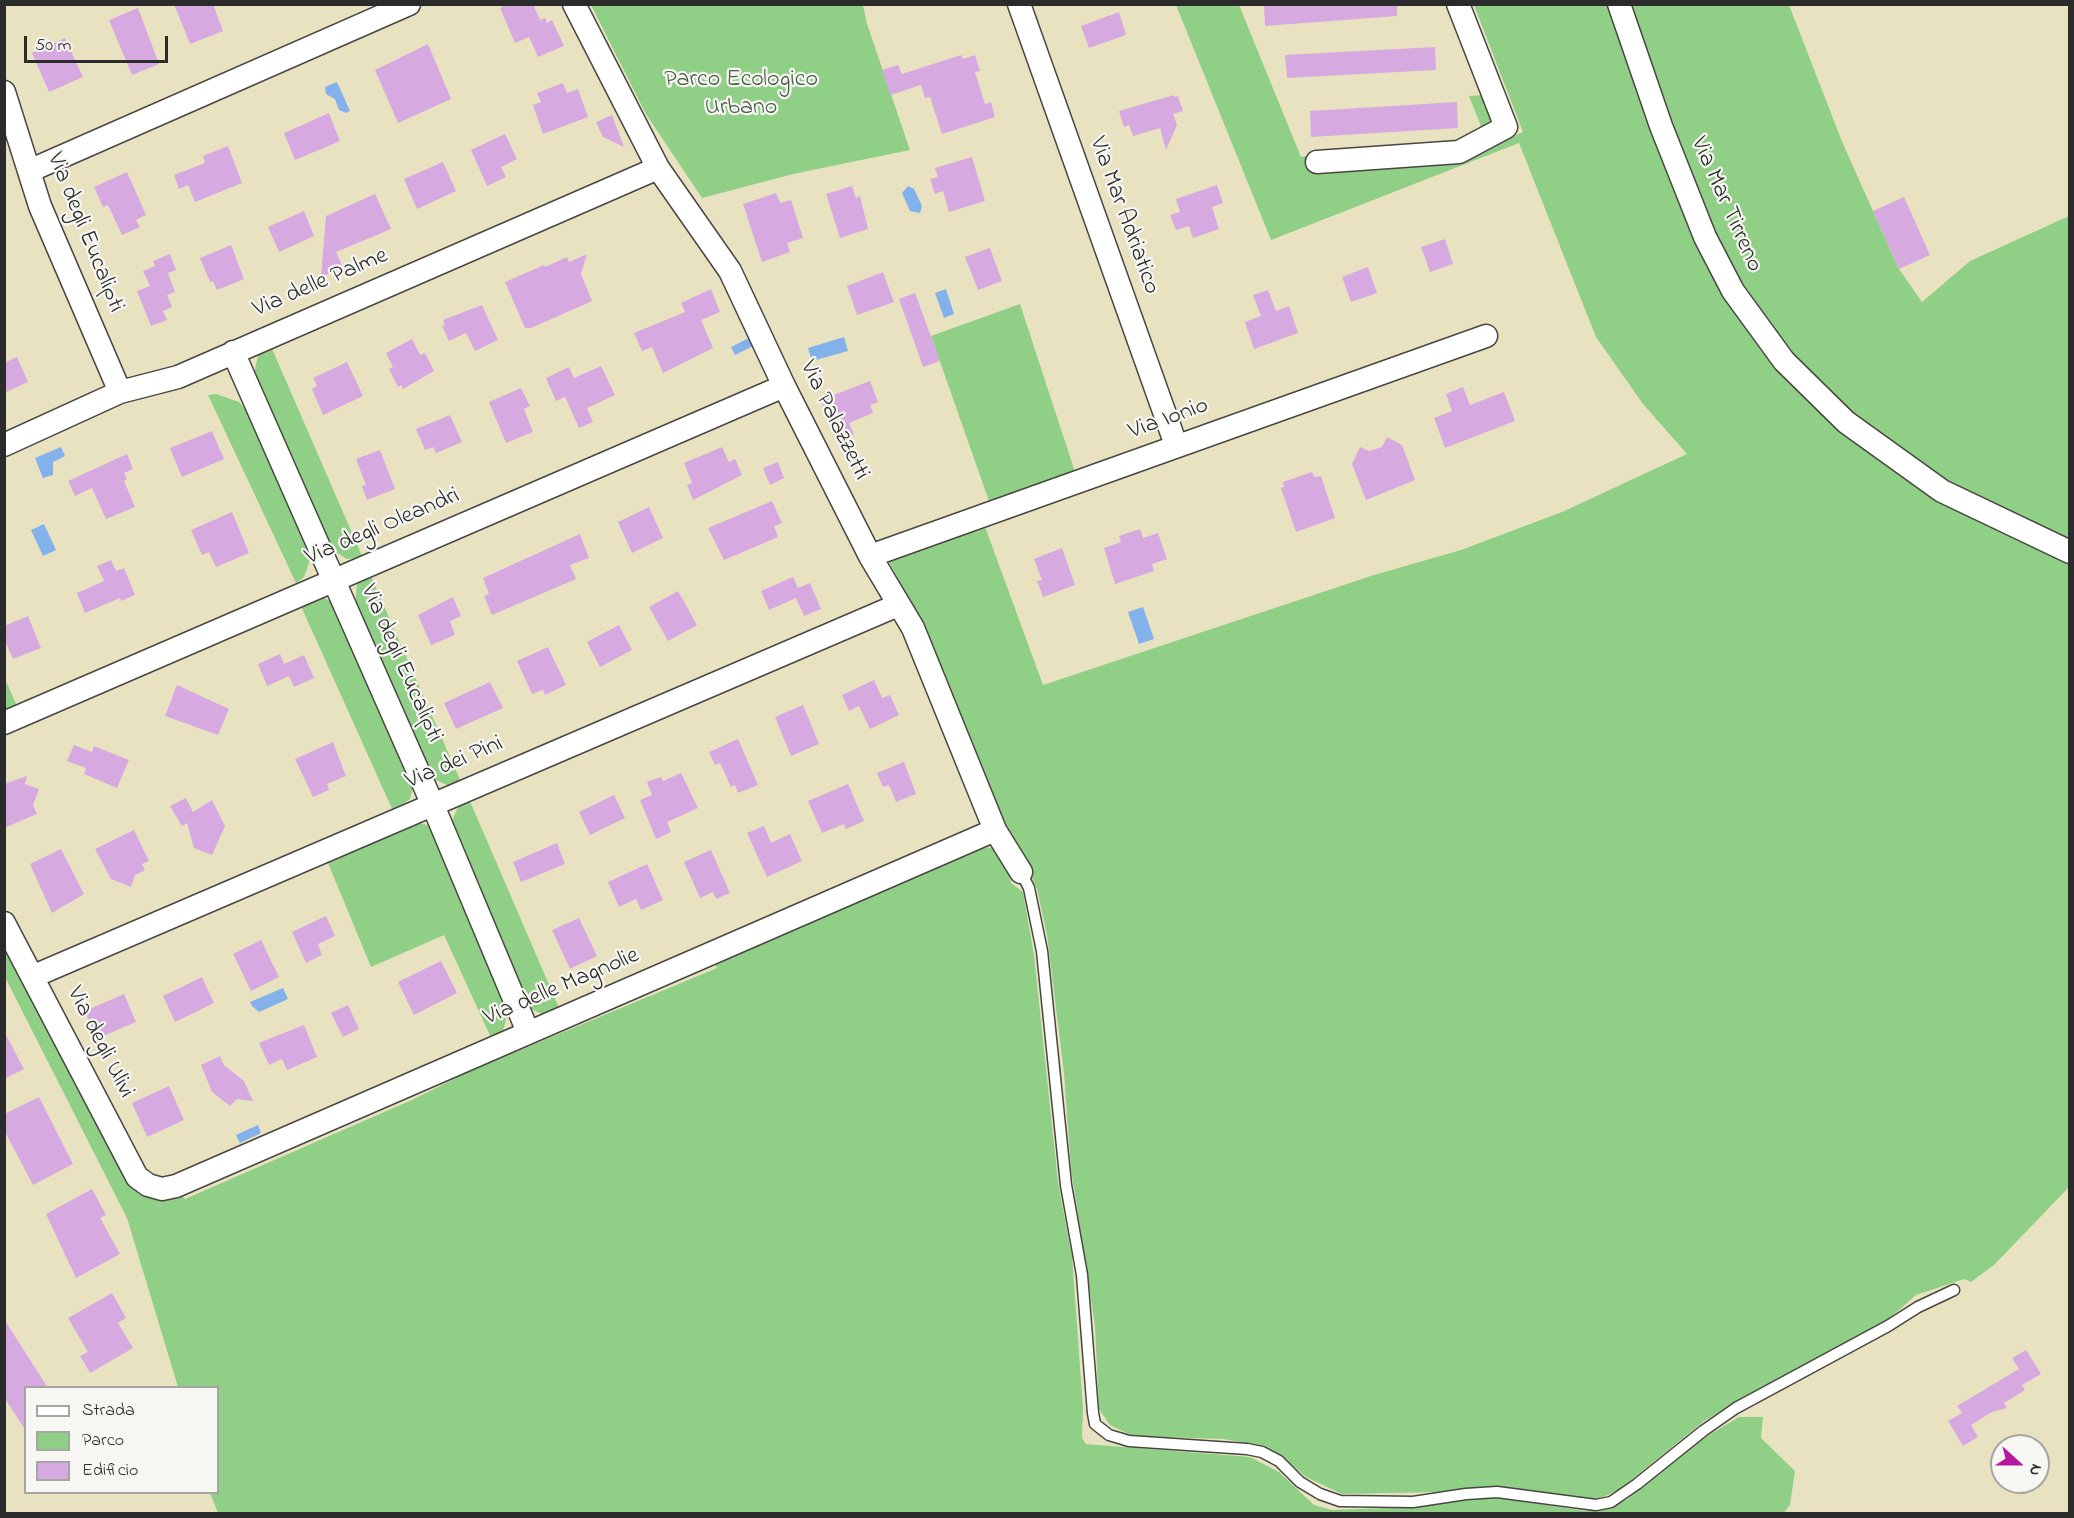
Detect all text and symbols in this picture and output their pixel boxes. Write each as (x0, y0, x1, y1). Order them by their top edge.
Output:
scale bar (27, 24, 171, 62)
text: 50 m (35, 33, 72, 59)
park label: Parco Ecologico Urbano (664, 67, 818, 123)
street label: Via Mar Adriatico (1081, 133, 1165, 299)
street label: Via Mar Tirreno (1682, 133, 1768, 277)
street label: Via degli Eucalipti (39, 149, 129, 317)
street label: Via delle Palme (249, 243, 393, 325)
street label: Via Palazzetti (792, 356, 874, 486)
street label: Via Ionio (1125, 392, 1213, 448)
street label: Via degli Oleandri (302, 483, 464, 573)
street label: Via degli Eucalipti (352, 581, 448, 747)
street label: Via dei Pini (402, 731, 508, 797)
street label: Via delle Magnolie (480, 942, 644, 1034)
street label: Via degli Ulivi (59, 982, 139, 1104)
legend (24, 1386, 219, 1494)
text: Strada (82, 1398, 135, 1424)
text: Parco (82, 1428, 124, 1454)
north arrow (1990, 1434, 2050, 1494)
text: Edificio (82, 1458, 138, 1484)
text: N (2022, 1460, 2048, 1479)

